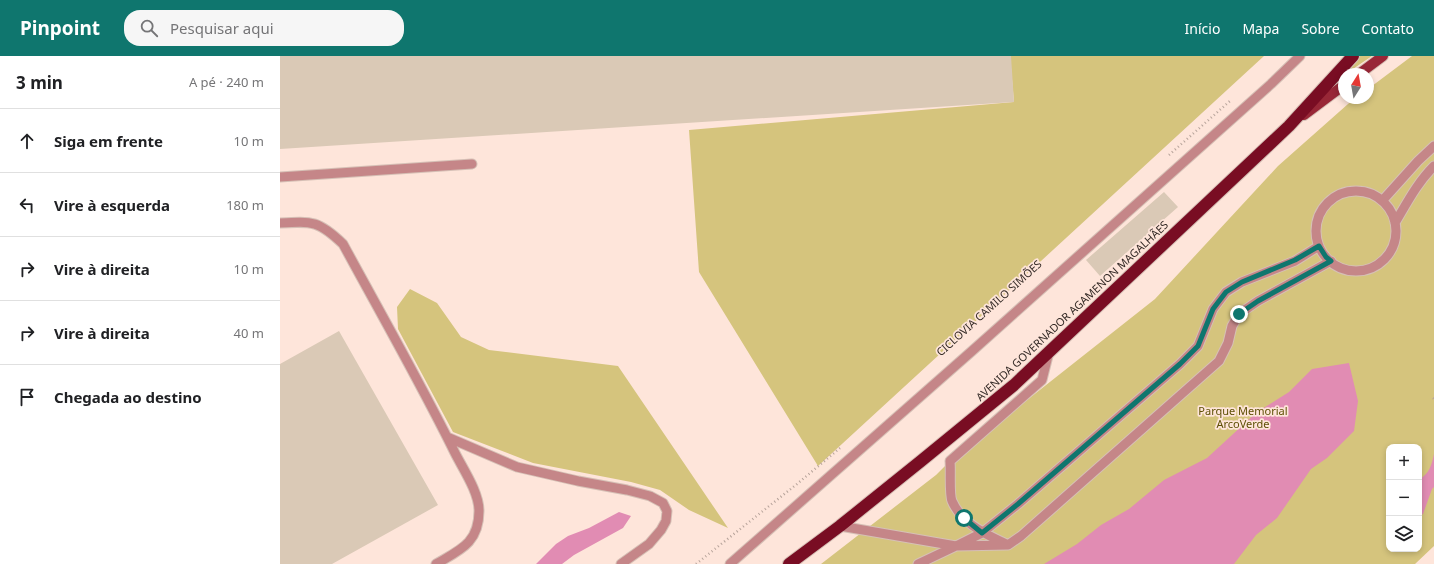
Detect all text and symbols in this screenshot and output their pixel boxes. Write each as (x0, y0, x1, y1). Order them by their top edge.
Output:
search box (124, 10, 404, 46)
text: Pinpoint (20, 15, 100, 41)
icon: search (138, 17, 160, 39)
text: Pesquisar aqui (170, 18, 274, 38)
text: Início (1185, 19, 1220, 38)
text: Mapa (1242, 19, 1279, 38)
text: Sobre (1301, 19, 1340, 38)
text: Contato (1362, 19, 1414, 38)
north arrow (1338, 68, 1374, 104)
text: 3 min (16, 71, 63, 94)
text: A pé · 240 m (189, 73, 264, 91)
icon: ahead (16, 130, 38, 152)
text: Siga em frente (54, 131, 163, 151)
text: 10 m (234, 132, 264, 150)
icon: left (16, 194, 38, 216)
text: Vire à esquerda (54, 195, 170, 215)
text: 180 m (226, 196, 264, 214)
street label: AVENIDA GOVERNADOR AGAMENON MAGALHÃES (972, 217, 1171, 404)
street label: CICLOVIA CAMILO SIMÕES (933, 256, 1045, 359)
icon: right (16, 258, 38, 280)
text: Vire à direita (54, 259, 150, 279)
text: 10 m (234, 260, 264, 278)
route end (1230, 305, 1248, 323)
icon: right (16, 322, 38, 344)
text: Vire à direita (54, 323, 150, 343)
text: 40 m (234, 324, 264, 342)
icon: arrive (16, 386, 38, 408)
text: Chegada ao destino (54, 387, 202, 407)
park label: Parque Memorial ArcoVerde (1198, 403, 1288, 431)
map controls (1386, 444, 1422, 552)
button: + (1386, 444, 1422, 480)
button: − (1386, 480, 1422, 516)
route start (955, 509, 973, 527)
button: layers (1386, 516, 1422, 552)

